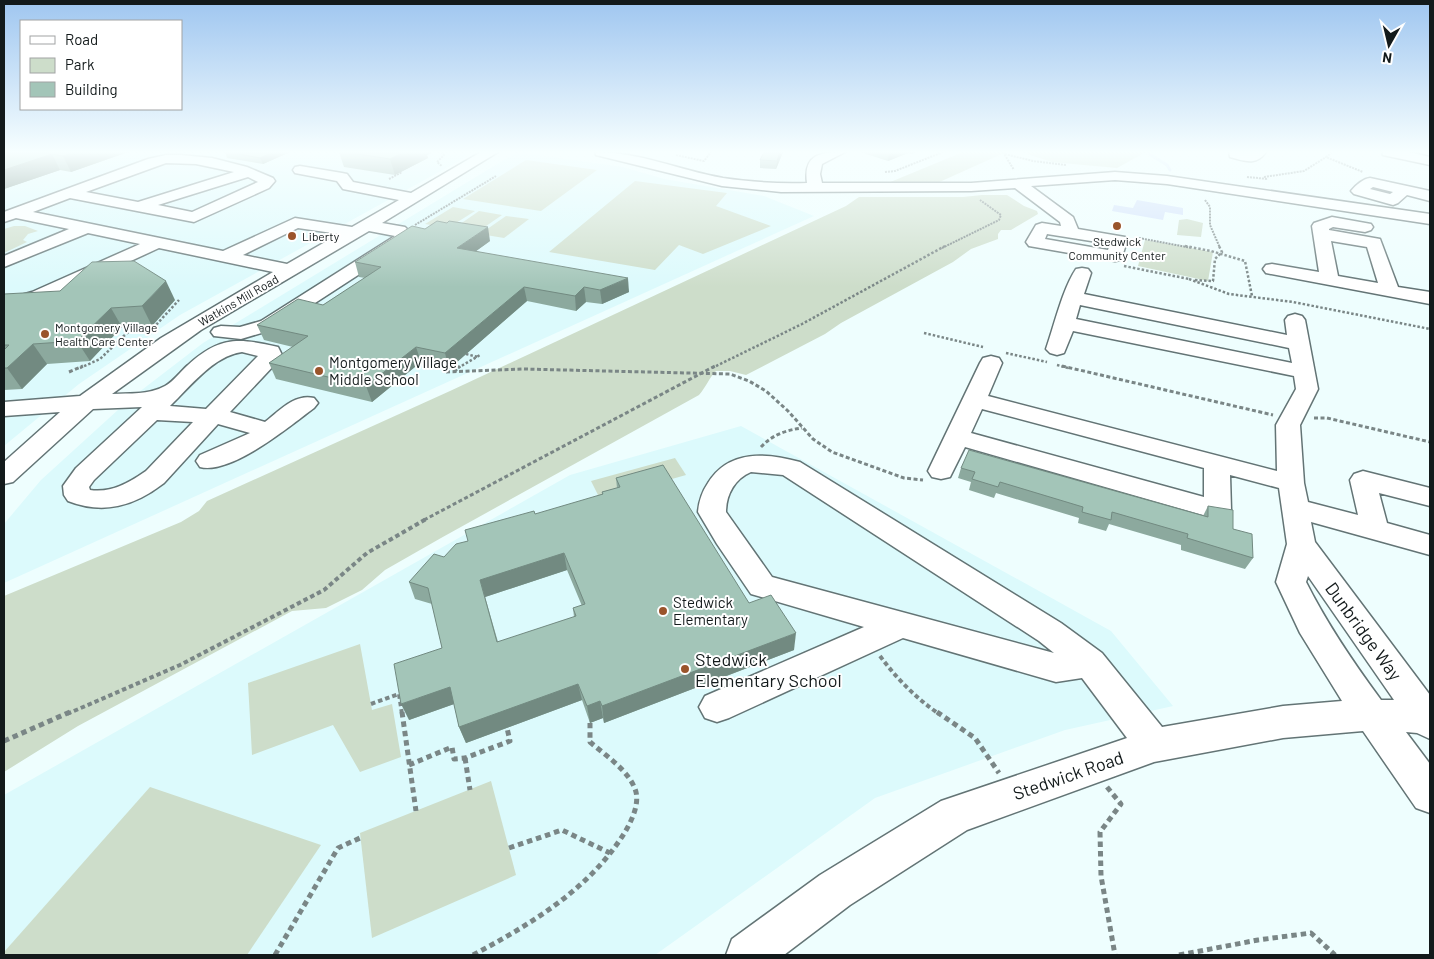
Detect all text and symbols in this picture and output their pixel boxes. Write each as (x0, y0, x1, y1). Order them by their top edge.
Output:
legend (20, 20, 182, 110)
north arrow (1364, 20, 1414, 70)
text: Road (65, 30, 98, 48)
text: N (1381, 49, 1393, 67)
text: Park (65, 55, 95, 73)
text: Building (65, 80, 118, 98)
marker: Stedwick Community Center (1111, 220, 1123, 232)
place label: Liberty (302, 229, 340, 243)
marker: Liberty (286, 230, 298, 242)
place label: Stedwick Community Center (1068, 234, 1166, 262)
street label: Watkins Mill Road (195, 271, 281, 329)
place label: Montgomery Village Health Care Center (55, 320, 157, 348)
marker: Montgomery Village Health Care Center (39, 328, 51, 340)
place label: Montgomery Village Middle School (329, 353, 457, 388)
marker: Montgomery Village Middle School (313, 365, 325, 377)
street label: Dunbridge Way (1321, 578, 1407, 684)
place label: Stedwick Elementary (673, 593, 748, 628)
marker: Stedwick Elementary (657, 605, 669, 617)
place label: Stedwick Elementary School (695, 648, 842, 691)
marker: Stedwick Elementary School (679, 663, 691, 675)
street label: Stedwick Road (1010, 746, 1126, 804)

